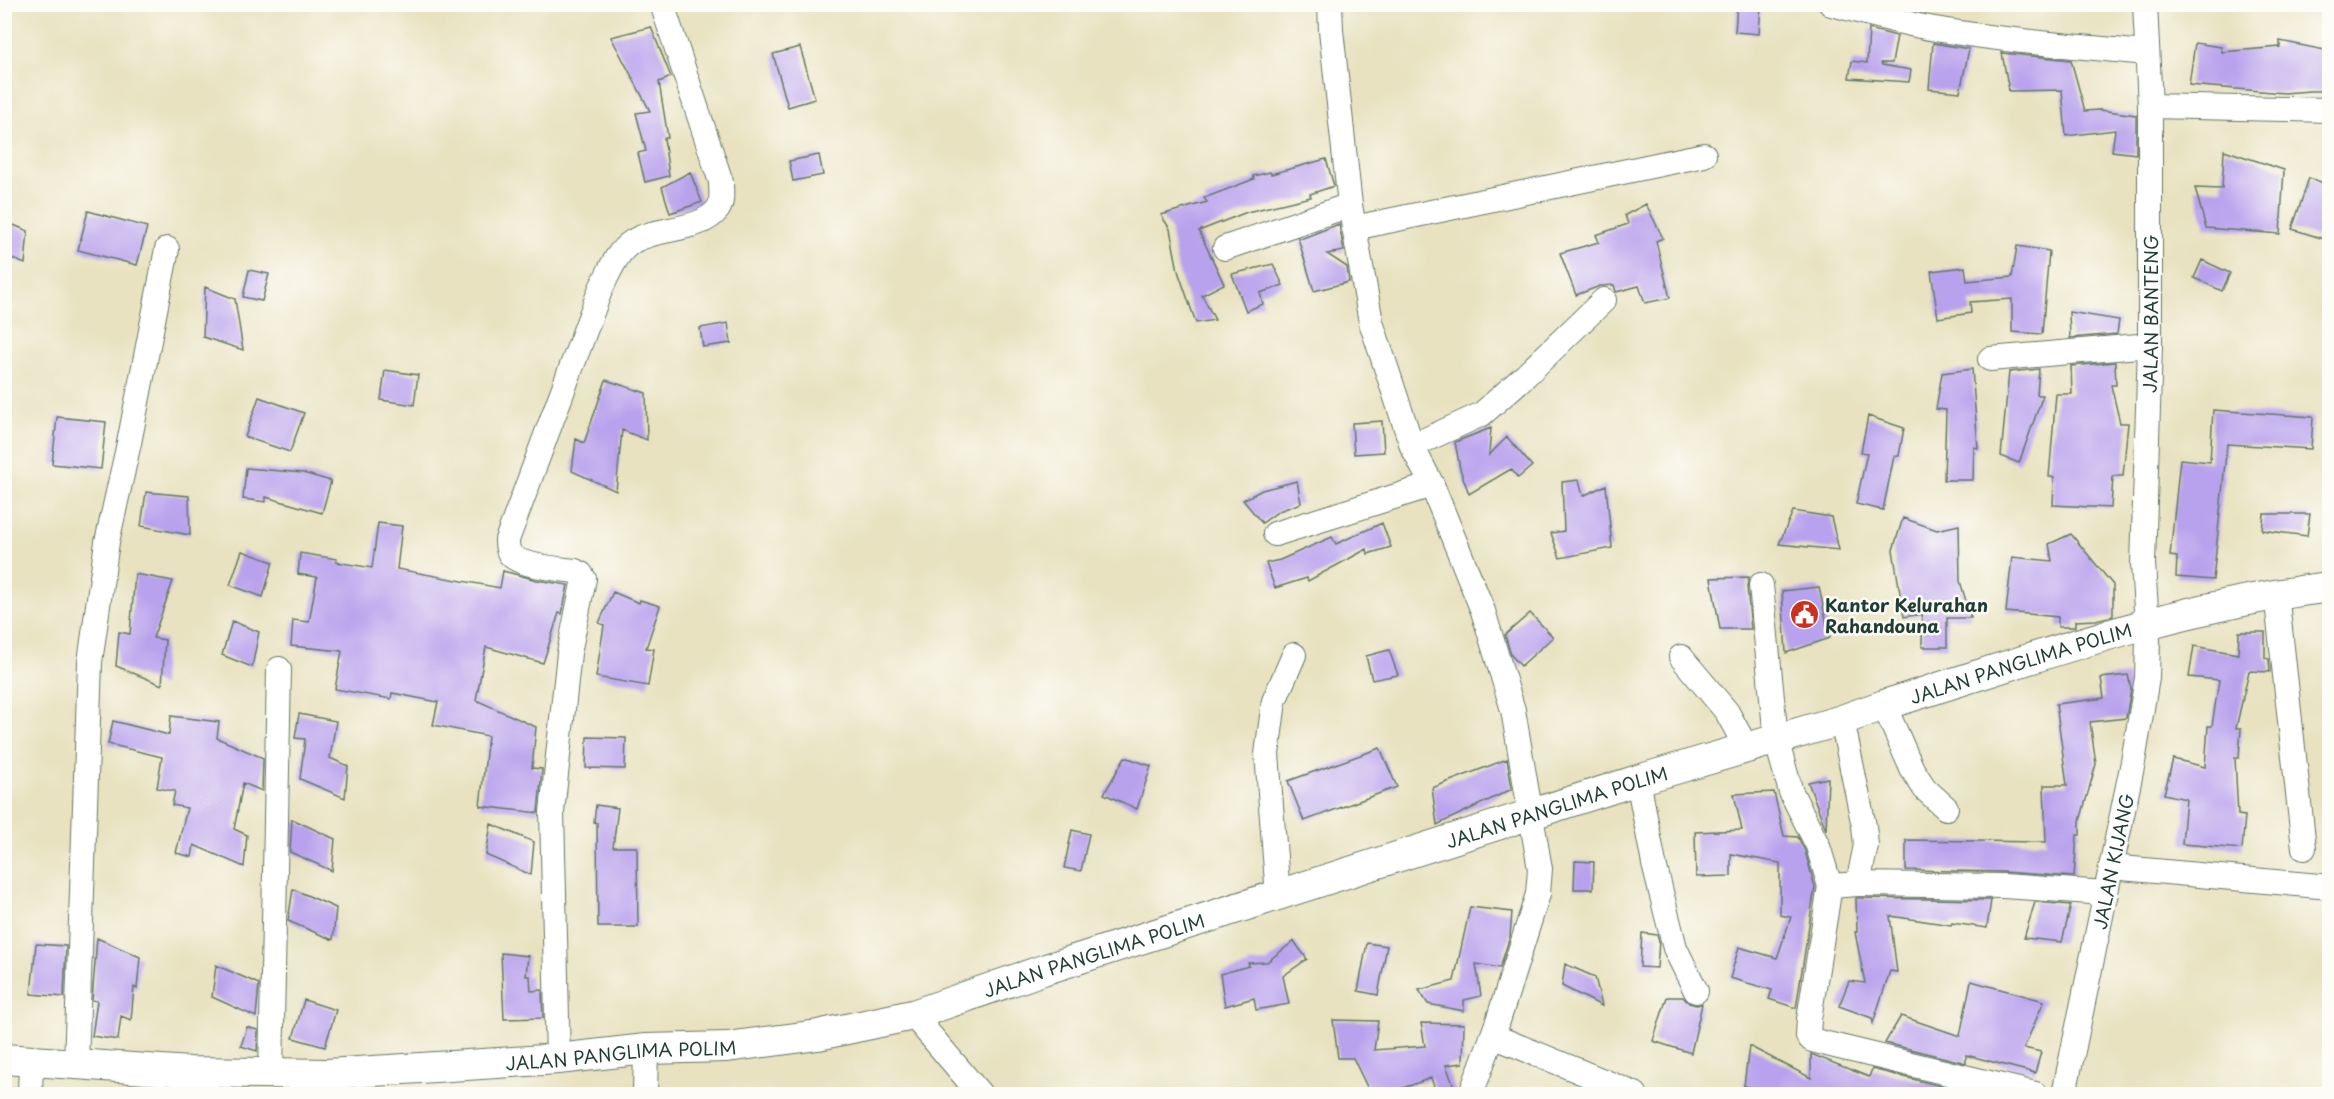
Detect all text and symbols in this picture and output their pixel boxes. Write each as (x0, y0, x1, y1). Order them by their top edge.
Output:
street label: JALAN BANTENG (2135, 234, 2164, 393)
place label: Kantor Kelurahan Rahandouna (1825, 591, 1988, 639)
public building icon: Kantor Kelurahan Rahandouna (1788, 598, 1820, 630)
street label: JALAN PANGLIMA POLIM (1906, 615, 2135, 710)
street label: JALAN PANGLIMA POLIM (1442, 759, 1671, 854)
street label: JALAN KIJANG (2085, 790, 2140, 932)
street label: JALAN PANGLIMA POLIM (979, 906, 1208, 1003)
street label: JALAN PANGLIMA POLIM (505, 1032, 738, 1076)

